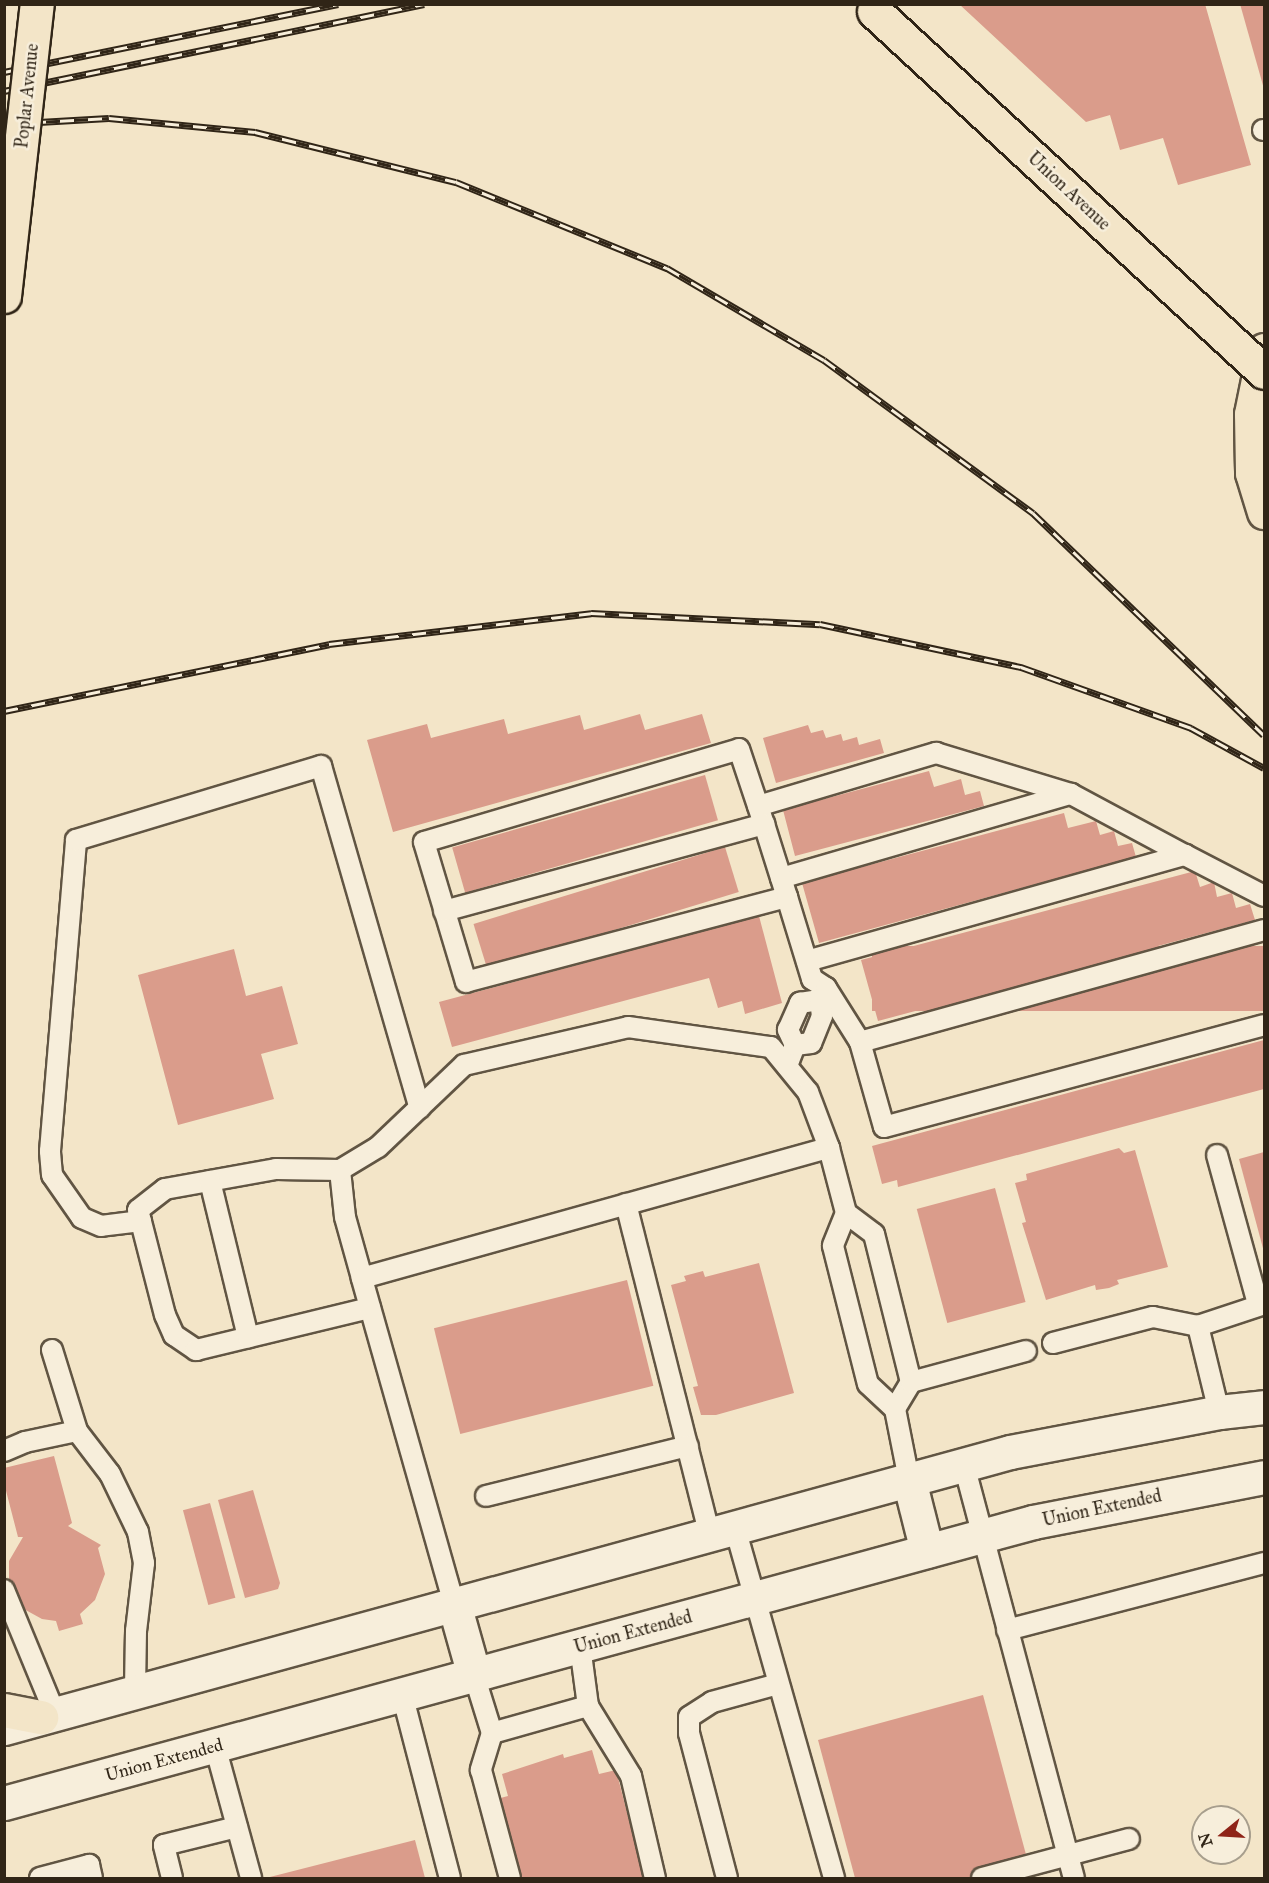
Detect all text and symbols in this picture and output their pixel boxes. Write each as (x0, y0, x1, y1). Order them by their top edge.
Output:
street label: Poplar Avenue (11, 43, 43, 149)
street label: Union Avenue (1023, 147, 1115, 235)
street label: Union Extended (1040, 1485, 1164, 1531)
street label: Union Extended (572, 1606, 694, 1658)
street label: Union Extended (103, 1734, 225, 1786)
north arrow (1191, 1805, 1251, 1865)
text: N (1194, 1831, 1216, 1849)

